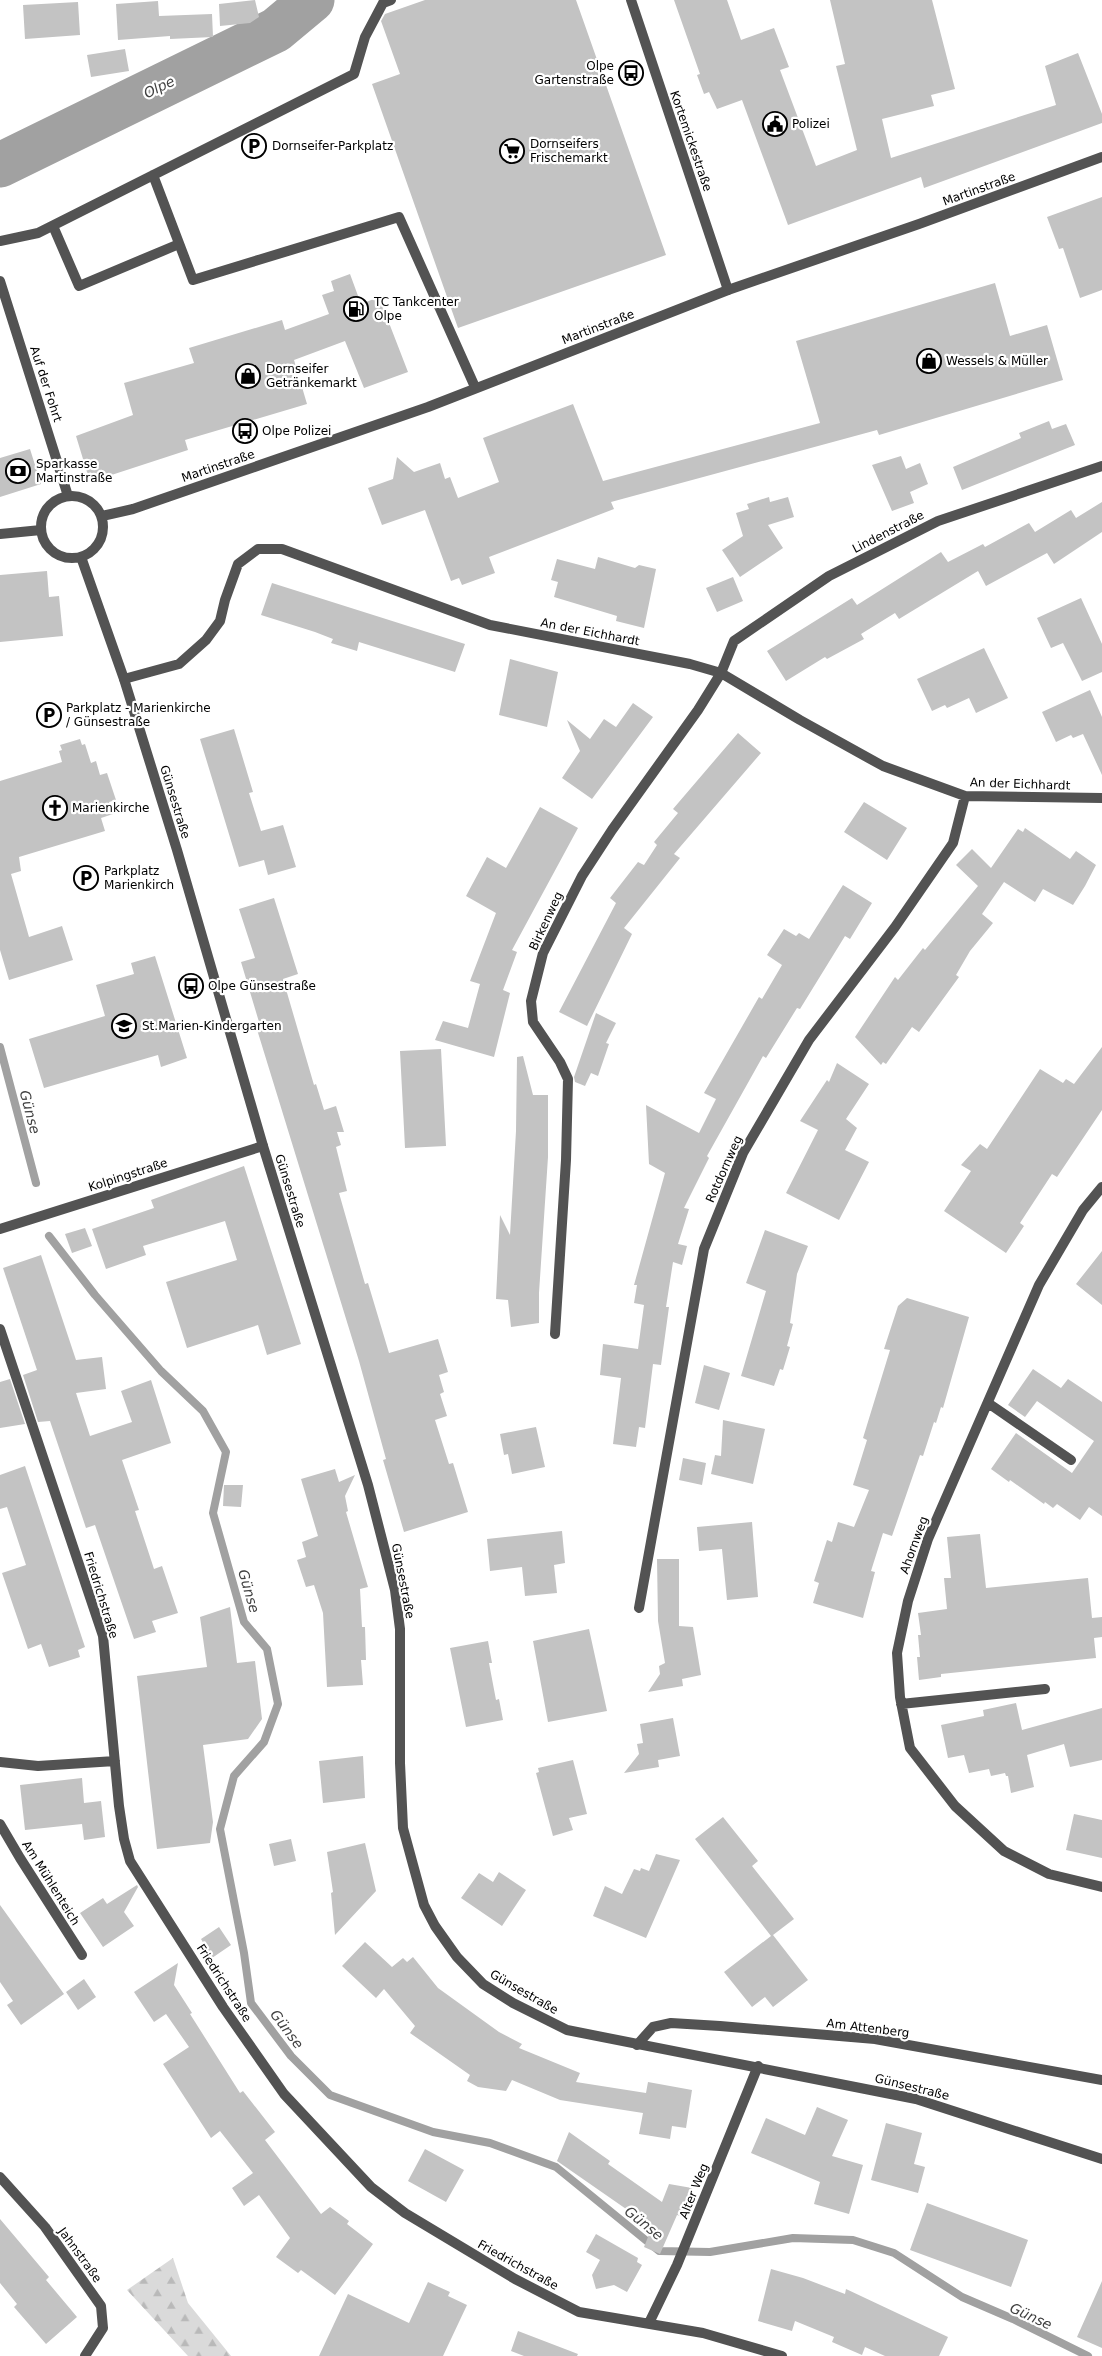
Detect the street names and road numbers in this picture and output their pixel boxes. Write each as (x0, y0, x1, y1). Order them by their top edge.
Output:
street label: Kortemickestraße (667, 89, 715, 193)
street label: Martinstraße (941, 169, 1017, 209)
street label: Martinstraße (560, 307, 636, 347)
street label: Auf der Fohrt (27, 344, 65, 424)
street label: Martinstraße (180, 447, 256, 485)
street label: Lindenstraße (850, 508, 926, 556)
street label: An der Eichhardt (539, 616, 641, 649)
street label: Günsestraße (157, 763, 193, 841)
street label: An der Eichhardt (970, 775, 1071, 793)
street label: Birkenweg (526, 890, 566, 952)
street label: Rotdornweg (703, 1133, 745, 1205)
street label: Günsestraße (272, 1152, 308, 1230)
street label: Kolpingstraße (87, 1156, 169, 1194)
street label: Ahornweg (897, 1514, 931, 1576)
street label: Günsestraße (389, 1542, 417, 1620)
street label: Friedrichstraße (81, 1550, 121, 1640)
street label: Am Mühlenteich (19, 1838, 83, 1928)
street label: Friedrichstraße (194, 1941, 254, 2025)
street label: Günsestraße (487, 1967, 561, 2017)
street label: Am Attenberg (826, 2016, 910, 2040)
street label: Günsestraße (873, 2071, 951, 2103)
street label: Alter Weg (677, 2161, 711, 2221)
street label: Jahnstraße (55, 2224, 105, 2285)
street label: Friedrichstraße (475, 2237, 561, 2293)

